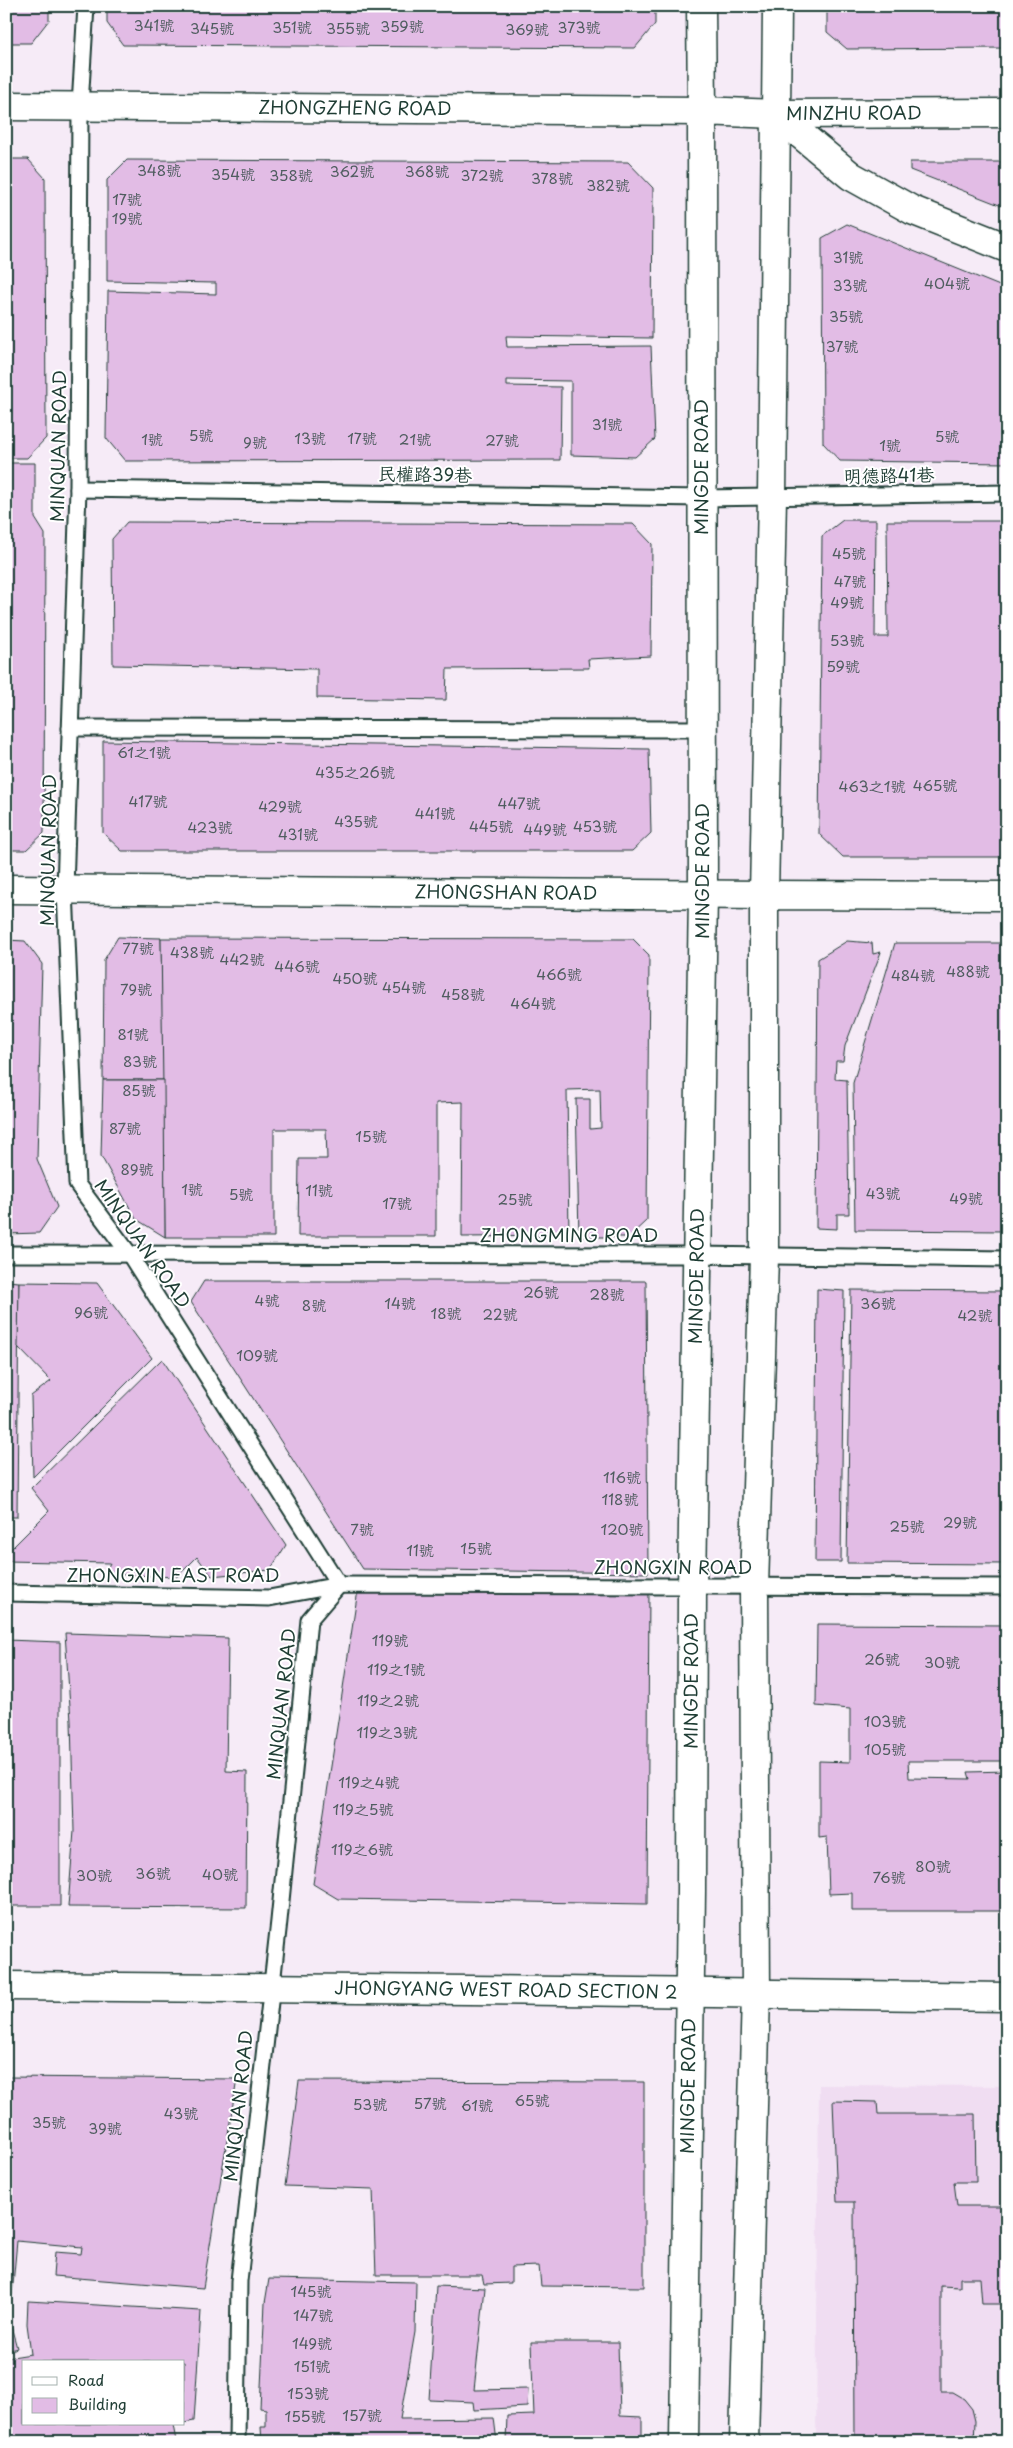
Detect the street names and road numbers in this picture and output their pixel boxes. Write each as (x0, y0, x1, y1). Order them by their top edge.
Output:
street label: ZHONGZHENG ROAD (258, 93, 452, 121)
street label: MINZHU ROAD (786, 98, 922, 126)
street label: MINQUAN ROAD (43, 370, 72, 522)
street label: MINGDE ROAD (687, 399, 714, 535)
street label: 民權路39巷 (378, 459, 472, 488)
street label: 明德路41巷 (843, 460, 935, 489)
street label: MINQUAN ROAD (33, 774, 62, 926)
street label: MINGDE ROAD (688, 803, 715, 939)
street label: ZHONGSHAN ROAD (415, 877, 597, 906)
street label: MINQUAN ROAD (89, 1173, 198, 1313)
street label: MINGDE ROAD (681, 1208, 710, 1344)
street label: ZHONGMING ROAD (480, 1221, 658, 1248)
street label: ZHONGXIN ROAD (594, 1553, 752, 1580)
street label: ZHONGXIN EAST ROAD (66, 1561, 280, 1588)
street label: MINGDE ROAD (676, 1613, 704, 1749)
street label: MINQUAN ROAD (259, 1627, 302, 1781)
street label: JHONGYANG WEST ROAD SECTION 2 (334, 1973, 678, 2005)
street label: MINGDE ROAD (673, 2018, 701, 2154)
street label: MINQUAN ROAD (216, 2029, 259, 2183)

